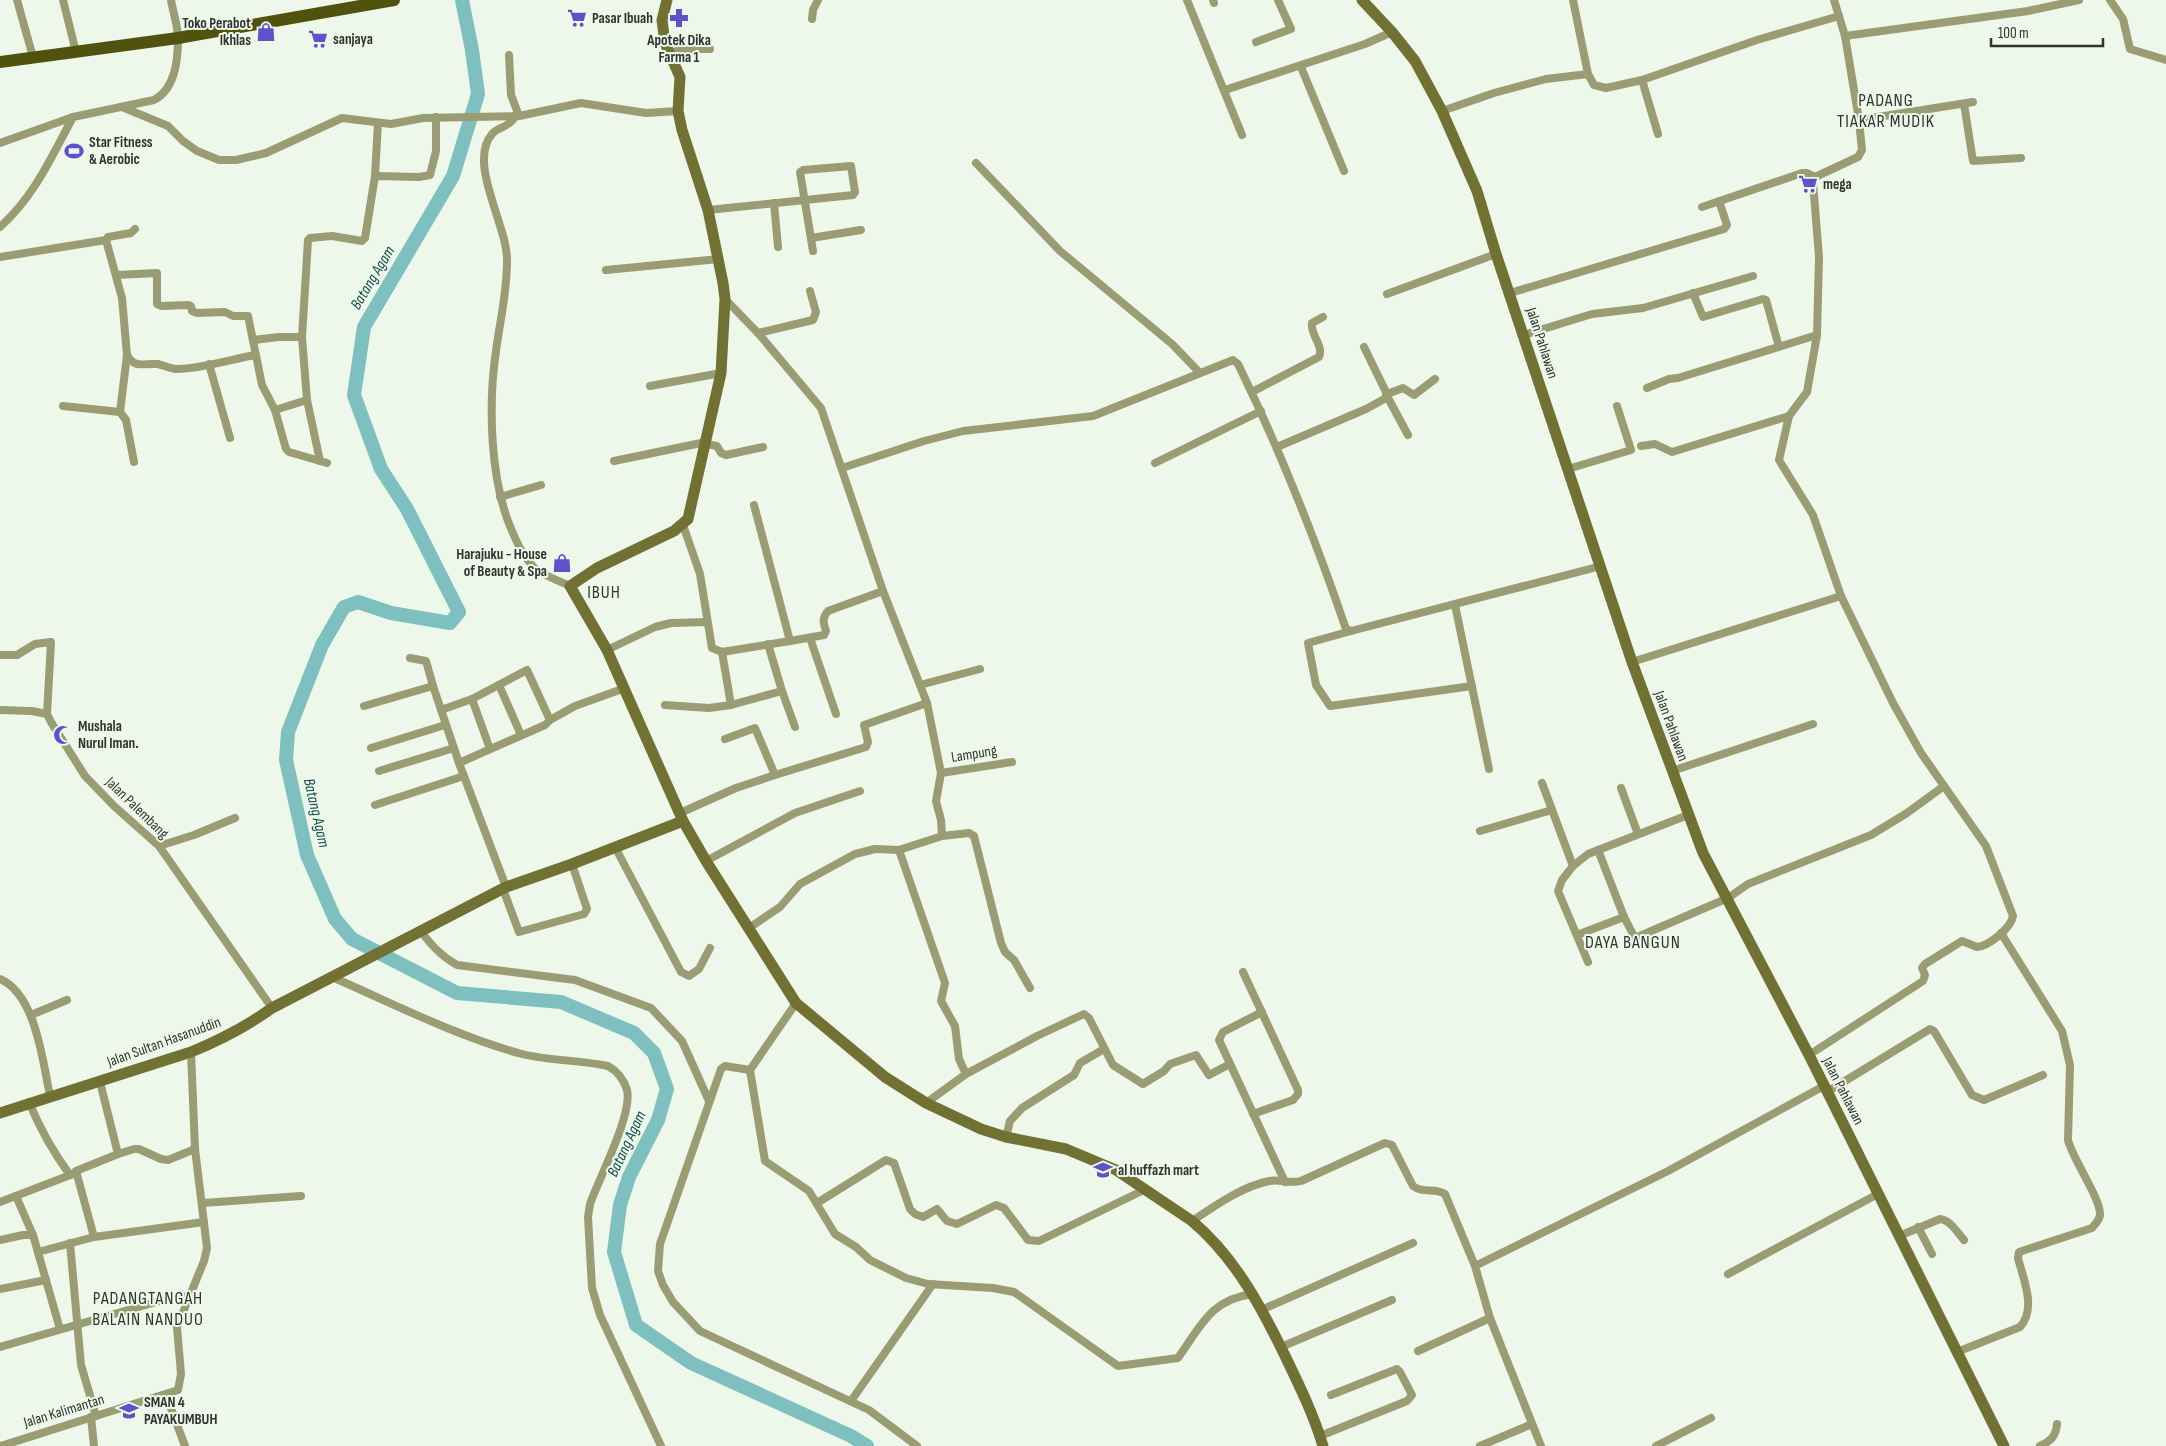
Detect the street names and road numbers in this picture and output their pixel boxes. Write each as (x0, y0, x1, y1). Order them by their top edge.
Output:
street label: Jalan Pahlawan (1521, 304, 1562, 381)
street label: Jalan Pahlawan (1649, 687, 1692, 764)
street label: Lampung (950, 741, 998, 767)
street label: Jalan Palembang (101, 772, 173, 843)
street label: Jalan Sultan Hasanuddin (104, 1013, 223, 1072)
street label: Jalan Pahlawan (1817, 1053, 1868, 1128)
street label: Jalan Kalimantan (20, 1390, 107, 1433)

